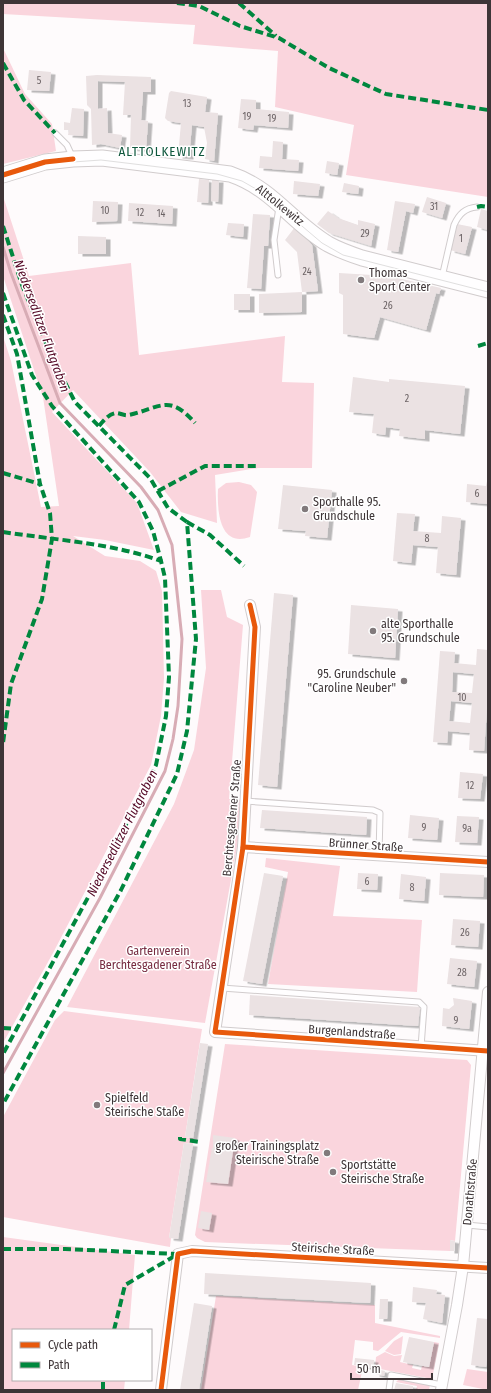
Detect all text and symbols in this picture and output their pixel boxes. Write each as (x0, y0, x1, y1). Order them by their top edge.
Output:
house number: 5 (37, 75, 42, 87)
house number: 13 (183, 98, 192, 110)
house number: 19 (243, 111, 252, 123)
house number: 19 (268, 113, 277, 125)
district label: ALTTOLKEWITZ (118, 144, 206, 159)
street label: Alttolkewitz (253, 181, 307, 229)
house number: 31 (430, 201, 438, 213)
house number: 10 (100, 205, 110, 217)
house number: 12 (136, 207, 145, 219)
house number: 14 (157, 208, 166, 220)
house number: 29 (360, 228, 370, 240)
house number: 1 (459, 233, 463, 245)
water label: Niedersedlitzer Flutgraben (11, 258, 73, 394)
house number: 24 (302, 266, 312, 278)
place label: Thomas Sport Center (369, 266, 431, 294)
marker: Thomas Sport Center (356, 275, 366, 285)
house number: 26 (383, 300, 393, 312)
house number: 2 (405, 393, 410, 405)
house number: 6 (475, 488, 480, 500)
place label: Sporthalle 95. Grundschule (313, 495, 381, 523)
marker: Sporthalle 95. Grundschule (300, 504, 310, 514)
house number: 8 (425, 533, 430, 545)
place label: alte Sporthalle 95. Grundschule (381, 617, 460, 645)
marker: alte Sporthalle 95. Grundschule (368, 626, 378, 636)
place label: 95. Grundschule "Caroline Neuber" (308, 667, 396, 695)
marker: 95. Grundschule "Caroline Neuber" (399, 676, 409, 686)
house number: 10 (457, 692, 467, 704)
street label: Berchtesgadener Straße (220, 759, 244, 877)
water label: Niedersedlitzer Flutgraben (84, 767, 161, 899)
house number: 12 (466, 780, 475, 792)
house number: 9 (422, 822, 427, 834)
house number: 9a (462, 823, 472, 835)
street label: Brünner Straße (328, 835, 404, 855)
house number: 6 (365, 876, 370, 888)
house number: 8 (410, 882, 415, 894)
house number: 26 (460, 927, 470, 939)
park label: Gartenverein Berchtesgadener Straße (99, 944, 217, 972)
house number: 28 (457, 967, 467, 979)
house number: 9 (454, 1015, 459, 1027)
street label: Burgenlandstraße (308, 1022, 396, 1042)
place label: Spielfeld Steirische Staße (105, 1091, 184, 1119)
marker: Spielfeld Steirische Staße (92, 1100, 102, 1110)
place label: großer Trainingsplatz Steirische Straße (216, 1139, 319, 1167)
marker: großer Trainingsplatz Steirische Straße (322, 1148, 332, 1158)
place label: Sportstätte Steirische Straße (341, 1158, 424, 1186)
street label: Donathstraße (460, 1158, 480, 1226)
marker: Sportstätte Steirische Straße (328, 1167, 338, 1177)
street label: Steirische Straße (291, 1240, 375, 1258)
legend (12, 1329, 152, 1381)
text: Cycle path (48, 1338, 98, 1352)
scale bar (351, 1355, 432, 1381)
text: Path (48, 1358, 70, 1372)
text: 50 m (357, 1362, 381, 1376)

